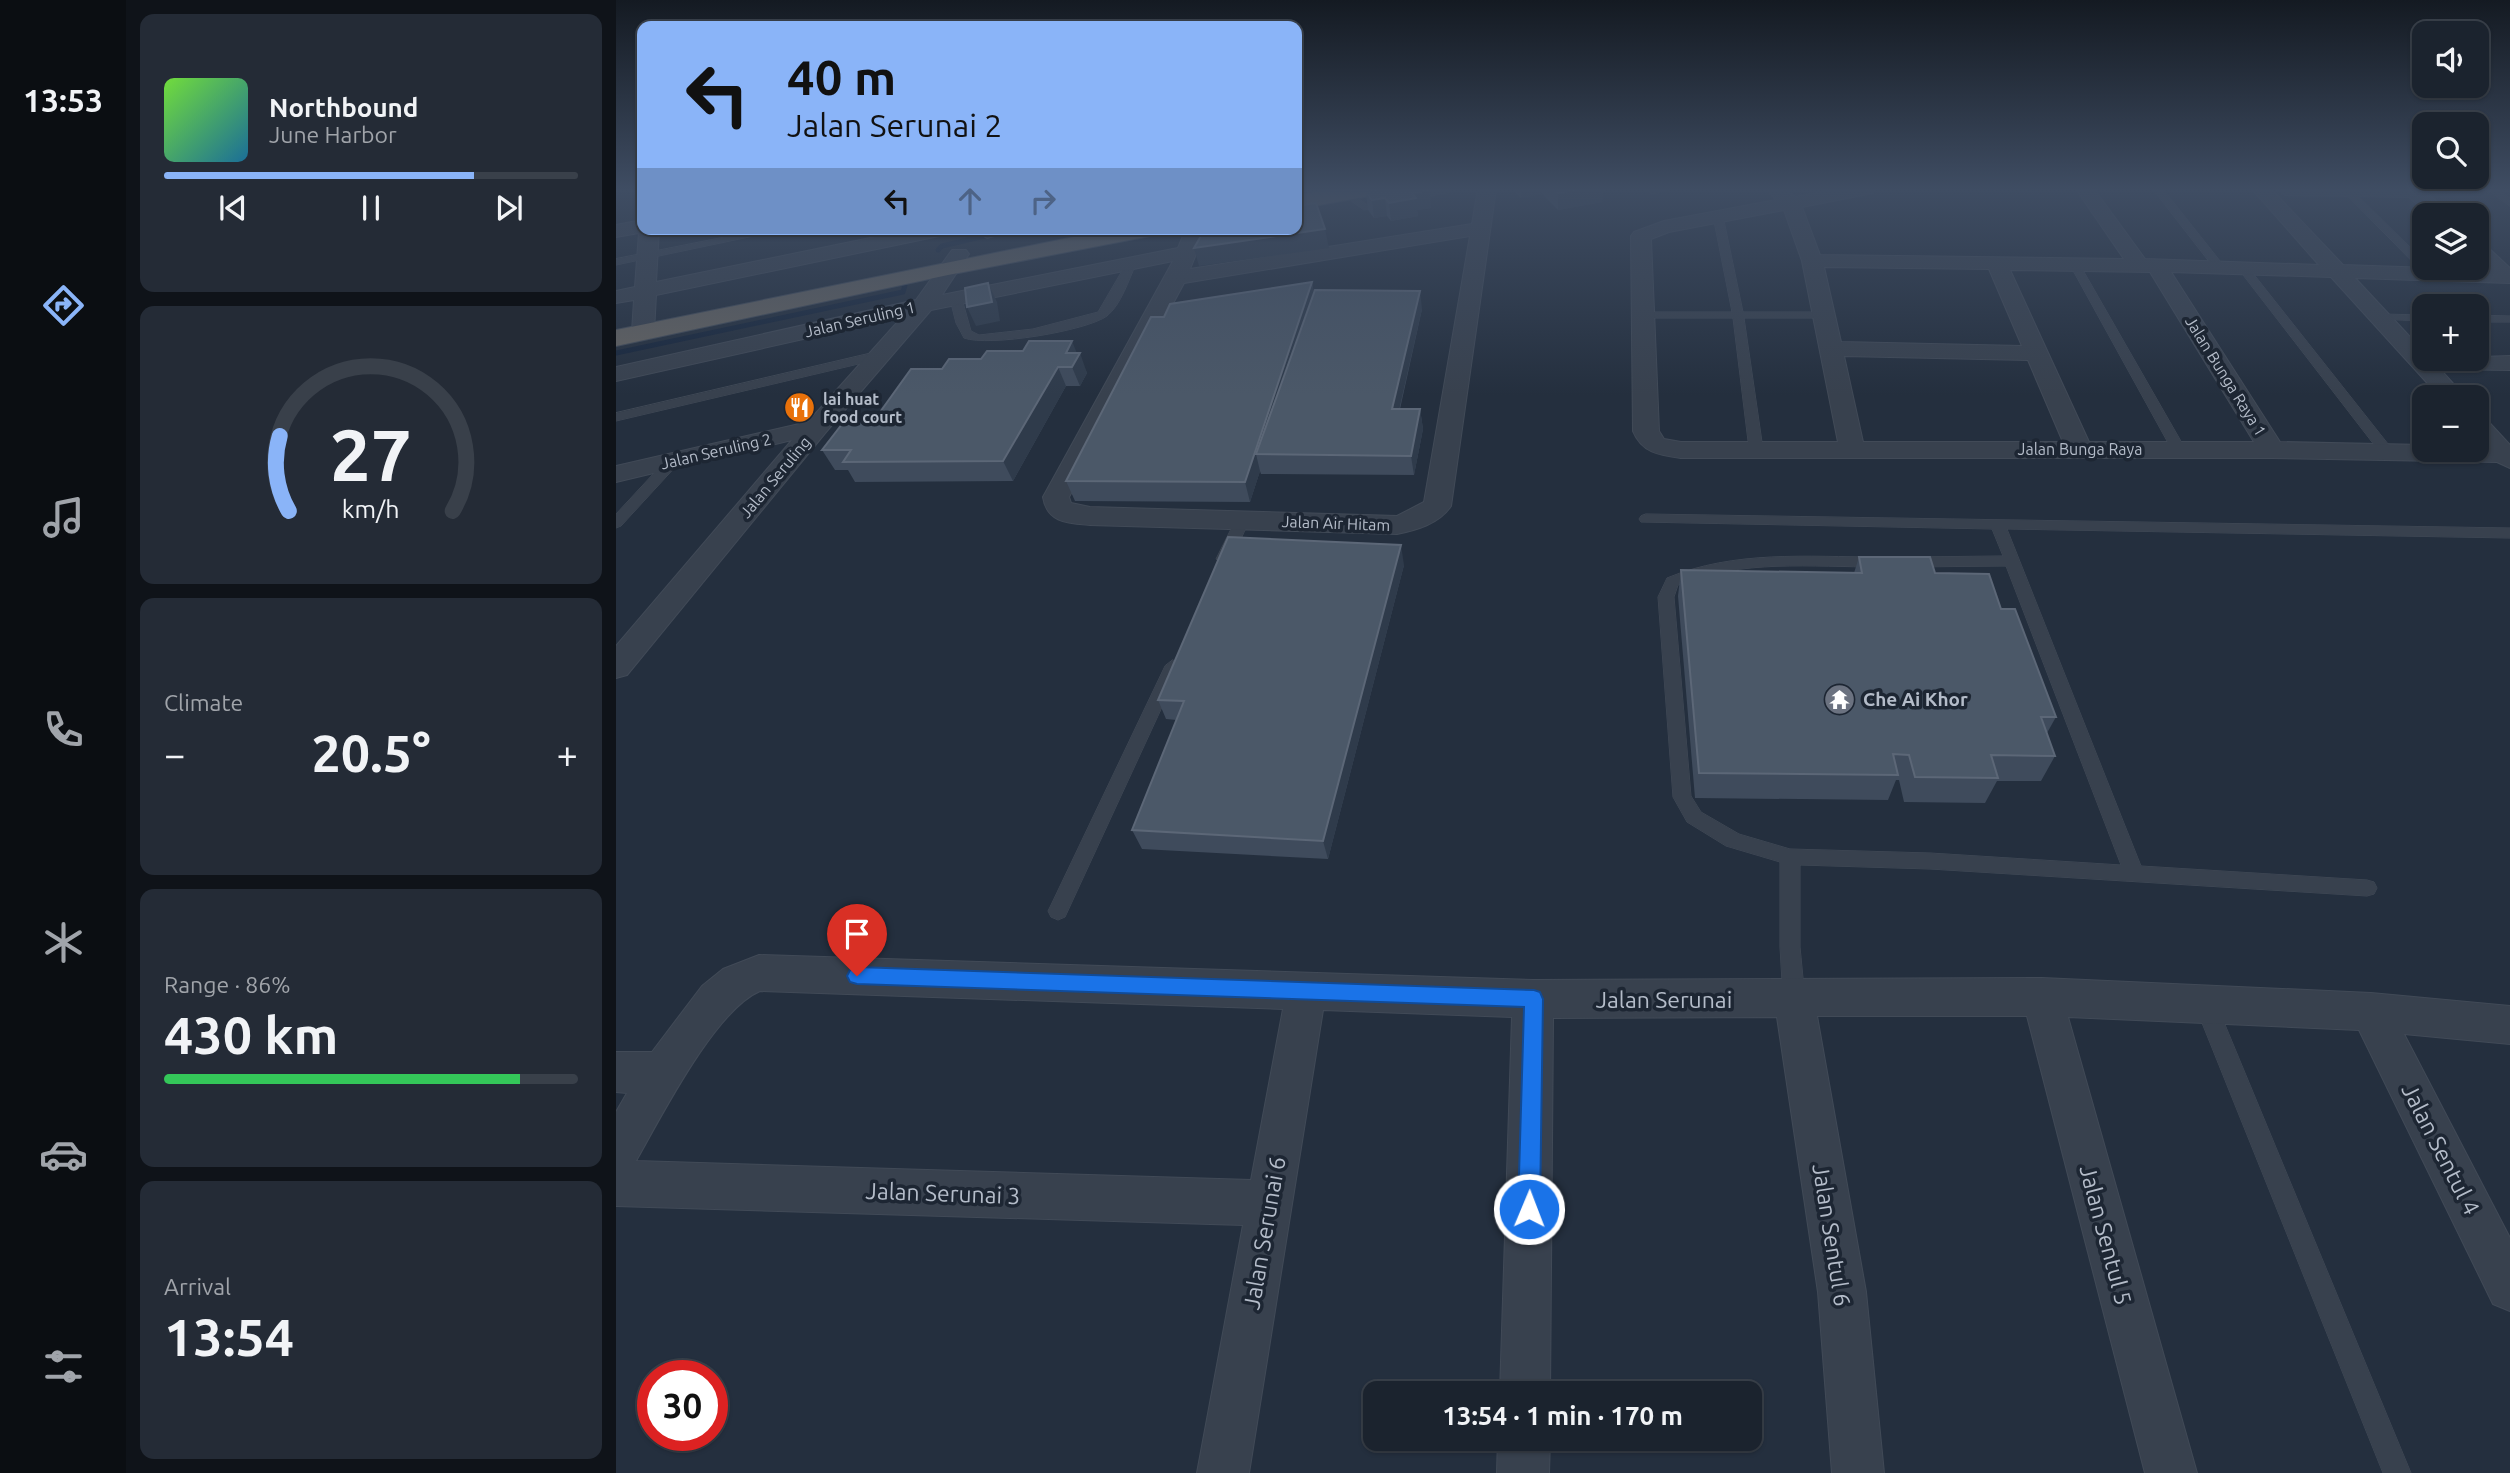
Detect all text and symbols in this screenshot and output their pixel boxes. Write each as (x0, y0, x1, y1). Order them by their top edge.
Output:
map controls (2412, 21, 2489, 462)
button: sound (2412, 21, 2489, 98)
icon: left (672, 49, 763, 140)
text: 40 m (787, 49, 896, 104)
text: 13:53 (23, 82, 103, 118)
text: Northbound (269, 93, 418, 122)
text: Jalan Serunai 2 (787, 107, 1002, 143)
button: search (2412, 112, 2489, 189)
text: June Harbor (269, 122, 397, 147)
icon: left (878, 182, 916, 220)
icon: ahead (951, 182, 989, 220)
icon: right (1024, 182, 1062, 220)
icon: previous (214, 189, 252, 227)
icon: pause (352, 189, 390, 227)
icon: next (490, 189, 528, 227)
button: layers (2412, 203, 2489, 280)
icon: directions (39, 281, 88, 330)
button: + (2412, 294, 2489, 371)
street label: Jalan Seruling 1 (803, 298, 917, 340)
street label: Jalan Bunga Raya 1 (2182, 313, 2270, 439)
button: − (2412, 385, 2489, 462)
place label: lai huat food court (823, 390, 902, 426)
restaurant icon: lai huat food court (783, 391, 817, 425)
text: 27 (330, 413, 412, 495)
street label: Jalan Seruling 2 (659, 430, 773, 472)
street label: Jalan Seruling (736, 433, 814, 521)
street label: Jalan Bunga Raya (2018, 440, 2142, 458)
icon: music (39, 493, 88, 542)
text: km/h (342, 494, 400, 522)
street label: Jalan Air Hitam (1281, 512, 1391, 534)
temple icon: Che Ai Khor (1823, 682, 1857, 716)
place label: Che Ai Khor (1863, 688, 1968, 710)
text: Climate (164, 690, 243, 715)
icon: phone (39, 705, 88, 754)
text: 20.5° (311, 724, 431, 782)
text: − (164, 733, 185, 775)
text: + (557, 733, 578, 775)
pin (827, 904, 887, 976)
icon: arrive (838, 915, 876, 953)
icon: climate (39, 918, 88, 967)
text: Range · 86% (164, 972, 291, 997)
street label: Jalan Serunai (1596, 987, 1732, 1012)
text: 430 km (164, 1006, 338, 1064)
street label: Jalan Sentul 4 (2397, 1079, 2485, 1219)
icon: car (39, 1130, 88, 1179)
street label: Jalan Serunai 6 (1238, 1155, 1290, 1311)
street label: Jalan Sentul 6 (1808, 1162, 1856, 1308)
street label: Jalan Sentul 5 (2075, 1162, 2137, 1308)
position arrow (1492, 1172, 1566, 1246)
street label: Jalan Serunai 3 (865, 1178, 1021, 1208)
text: Arrival (164, 1274, 231, 1299)
text: 13:54 (164, 1308, 294, 1366)
icon: filters (39, 1342, 88, 1391)
speed limit sign: 30 (637, 1360, 728, 1451)
text: 13:54 · 1 min · 170 m (1442, 1401, 1683, 1430)

